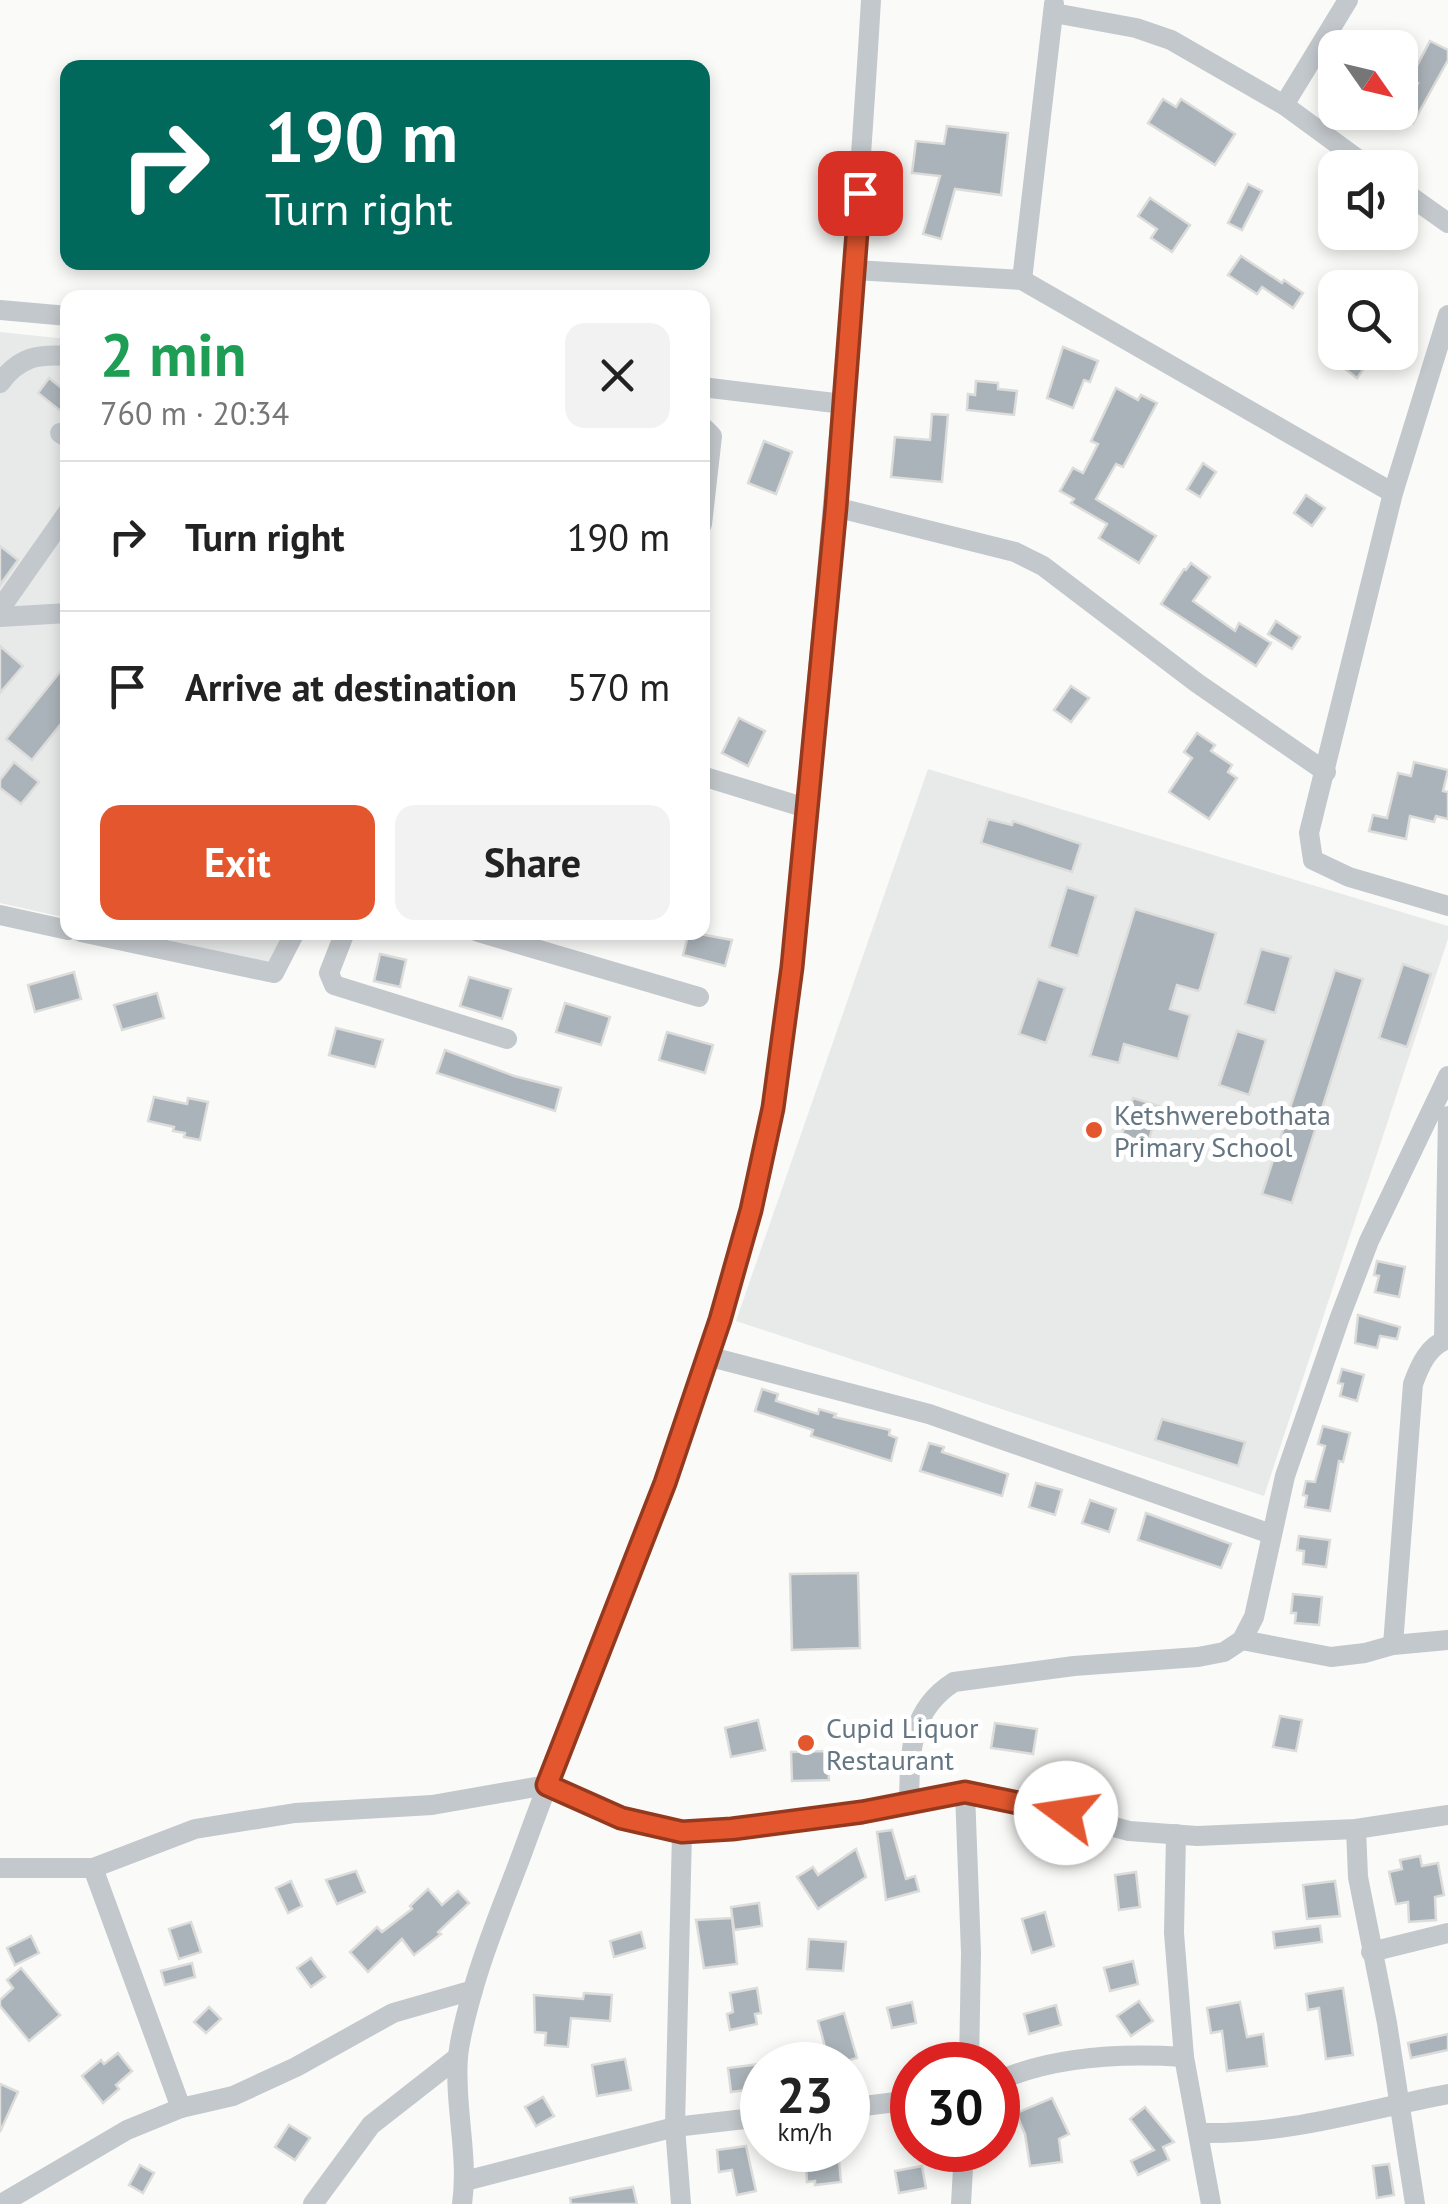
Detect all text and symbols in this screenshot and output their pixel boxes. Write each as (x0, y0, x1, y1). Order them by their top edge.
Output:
north arrow (1318, 30, 1418, 130)
map controls (1318, 30, 1418, 370)
text: 190 m (265, 91, 458, 181)
icon: right (100, 100, 230, 230)
button: sound (1318, 150, 1418, 250)
pin (818, 151, 903, 236)
icon: arrive (833, 166, 888, 221)
text: Turn right (265, 179, 453, 237)
button: search (1318, 270, 1418, 370)
text: 2 min (100, 315, 246, 393)
button: close (565, 323, 670, 428)
text: 760 m · 20:34 (100, 392, 289, 434)
icon: right (100, 509, 155, 564)
text: Turn right (185, 512, 345, 561)
text: 190 m (567, 512, 670, 561)
icon: arrive (100, 659, 155, 714)
text: Arrive at destination (185, 662, 517, 711)
text: 570 m (567, 662, 670, 711)
button: Exit (100, 805, 375, 920)
button: Share (395, 805, 670, 920)
place label: Ketshwerebothata Primary School (1114, 1096, 1331, 1165)
marker: Ketshwerebothata Primary School (1083, 1119, 1105, 1141)
place label: Cupid Liquor Restaurant (826, 1709, 979, 1778)
marker: Cupid Liquor Restaurant (795, 1732, 817, 1754)
position arrow (1014, 1761, 1118, 1865)
speed limit sign: 30 (890, 2042, 1020, 2172)
text: 23 (777, 2062, 833, 2127)
text: km/h (778, 2116, 832, 2148)

